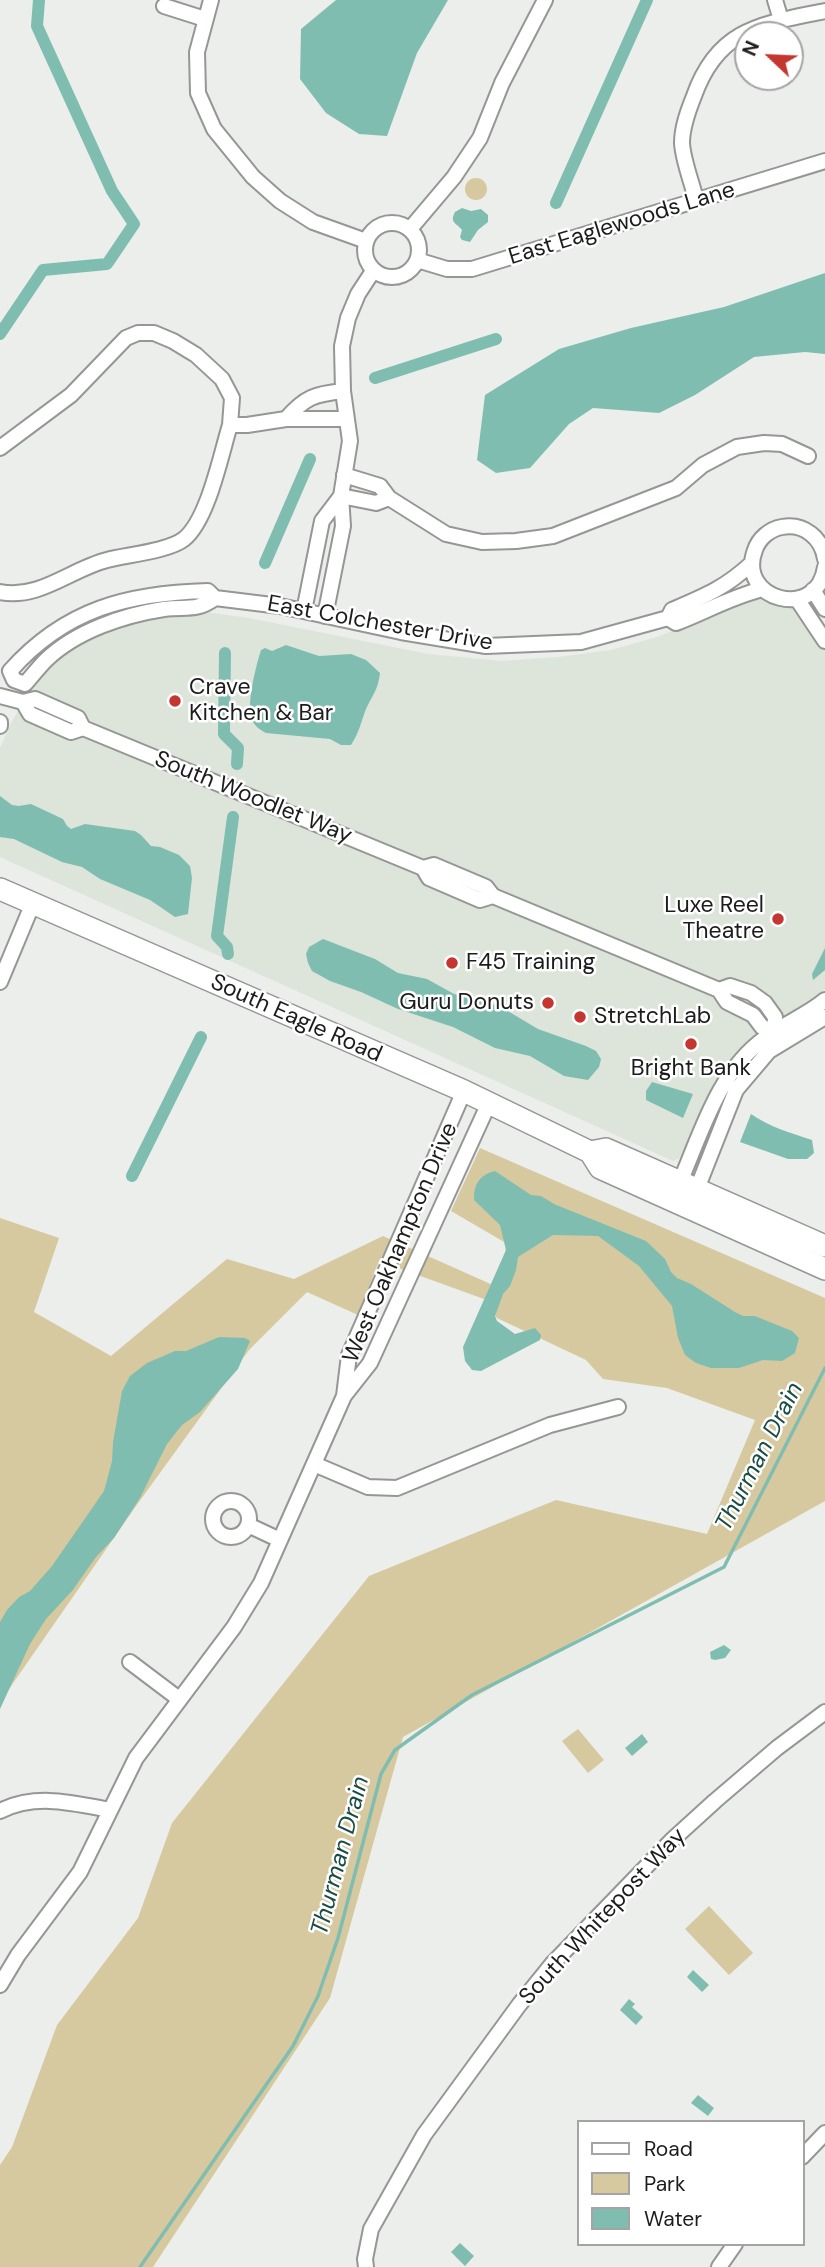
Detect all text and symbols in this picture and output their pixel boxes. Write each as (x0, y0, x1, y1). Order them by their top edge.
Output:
north arrow (734, 21, 804, 91)
text: N (737, 37, 765, 60)
street label: East Eaglewoods Lane (506, 176, 738, 272)
street label: East Colchester Drive (265, 591, 495, 657)
place label: Crave Kitchen & Bar (189, 674, 333, 728)
marker: Crave Kitchen & Bar (167, 693, 183, 709)
street label: South Woodlet Way (150, 746, 356, 850)
place label: Luxe Reel Theatre (664, 892, 764, 946)
marker: Luxe Reel Theatre (770, 911, 786, 927)
place label: F45 Training (466, 949, 595, 977)
marker: F45 Training (444, 955, 460, 971)
street label: South Eagle Road (206, 969, 386, 1069)
place label: Guru Donuts (399, 989, 534, 1017)
marker: Guru Donuts (540, 995, 556, 1011)
place label: StretchLab (594, 1003, 711, 1031)
marker: StretchLab (572, 1009, 588, 1025)
marker: Bright Bank (683, 1036, 699, 1052)
place label: Bright Bank (631, 1055, 751, 1083)
street label: West Oakhampton Drive (338, 1119, 464, 1367)
water label: Thurman Drain (710, 1378, 810, 1536)
water label: Thurman Drain (306, 1773, 376, 1939)
street label: South Whitepost Way (514, 1823, 692, 2011)
legend (576, 2120, 804, 2246)
text: Road (644, 2135, 693, 2163)
text: Park (644, 2170, 685, 2198)
text: Water (644, 2205, 702, 2233)

